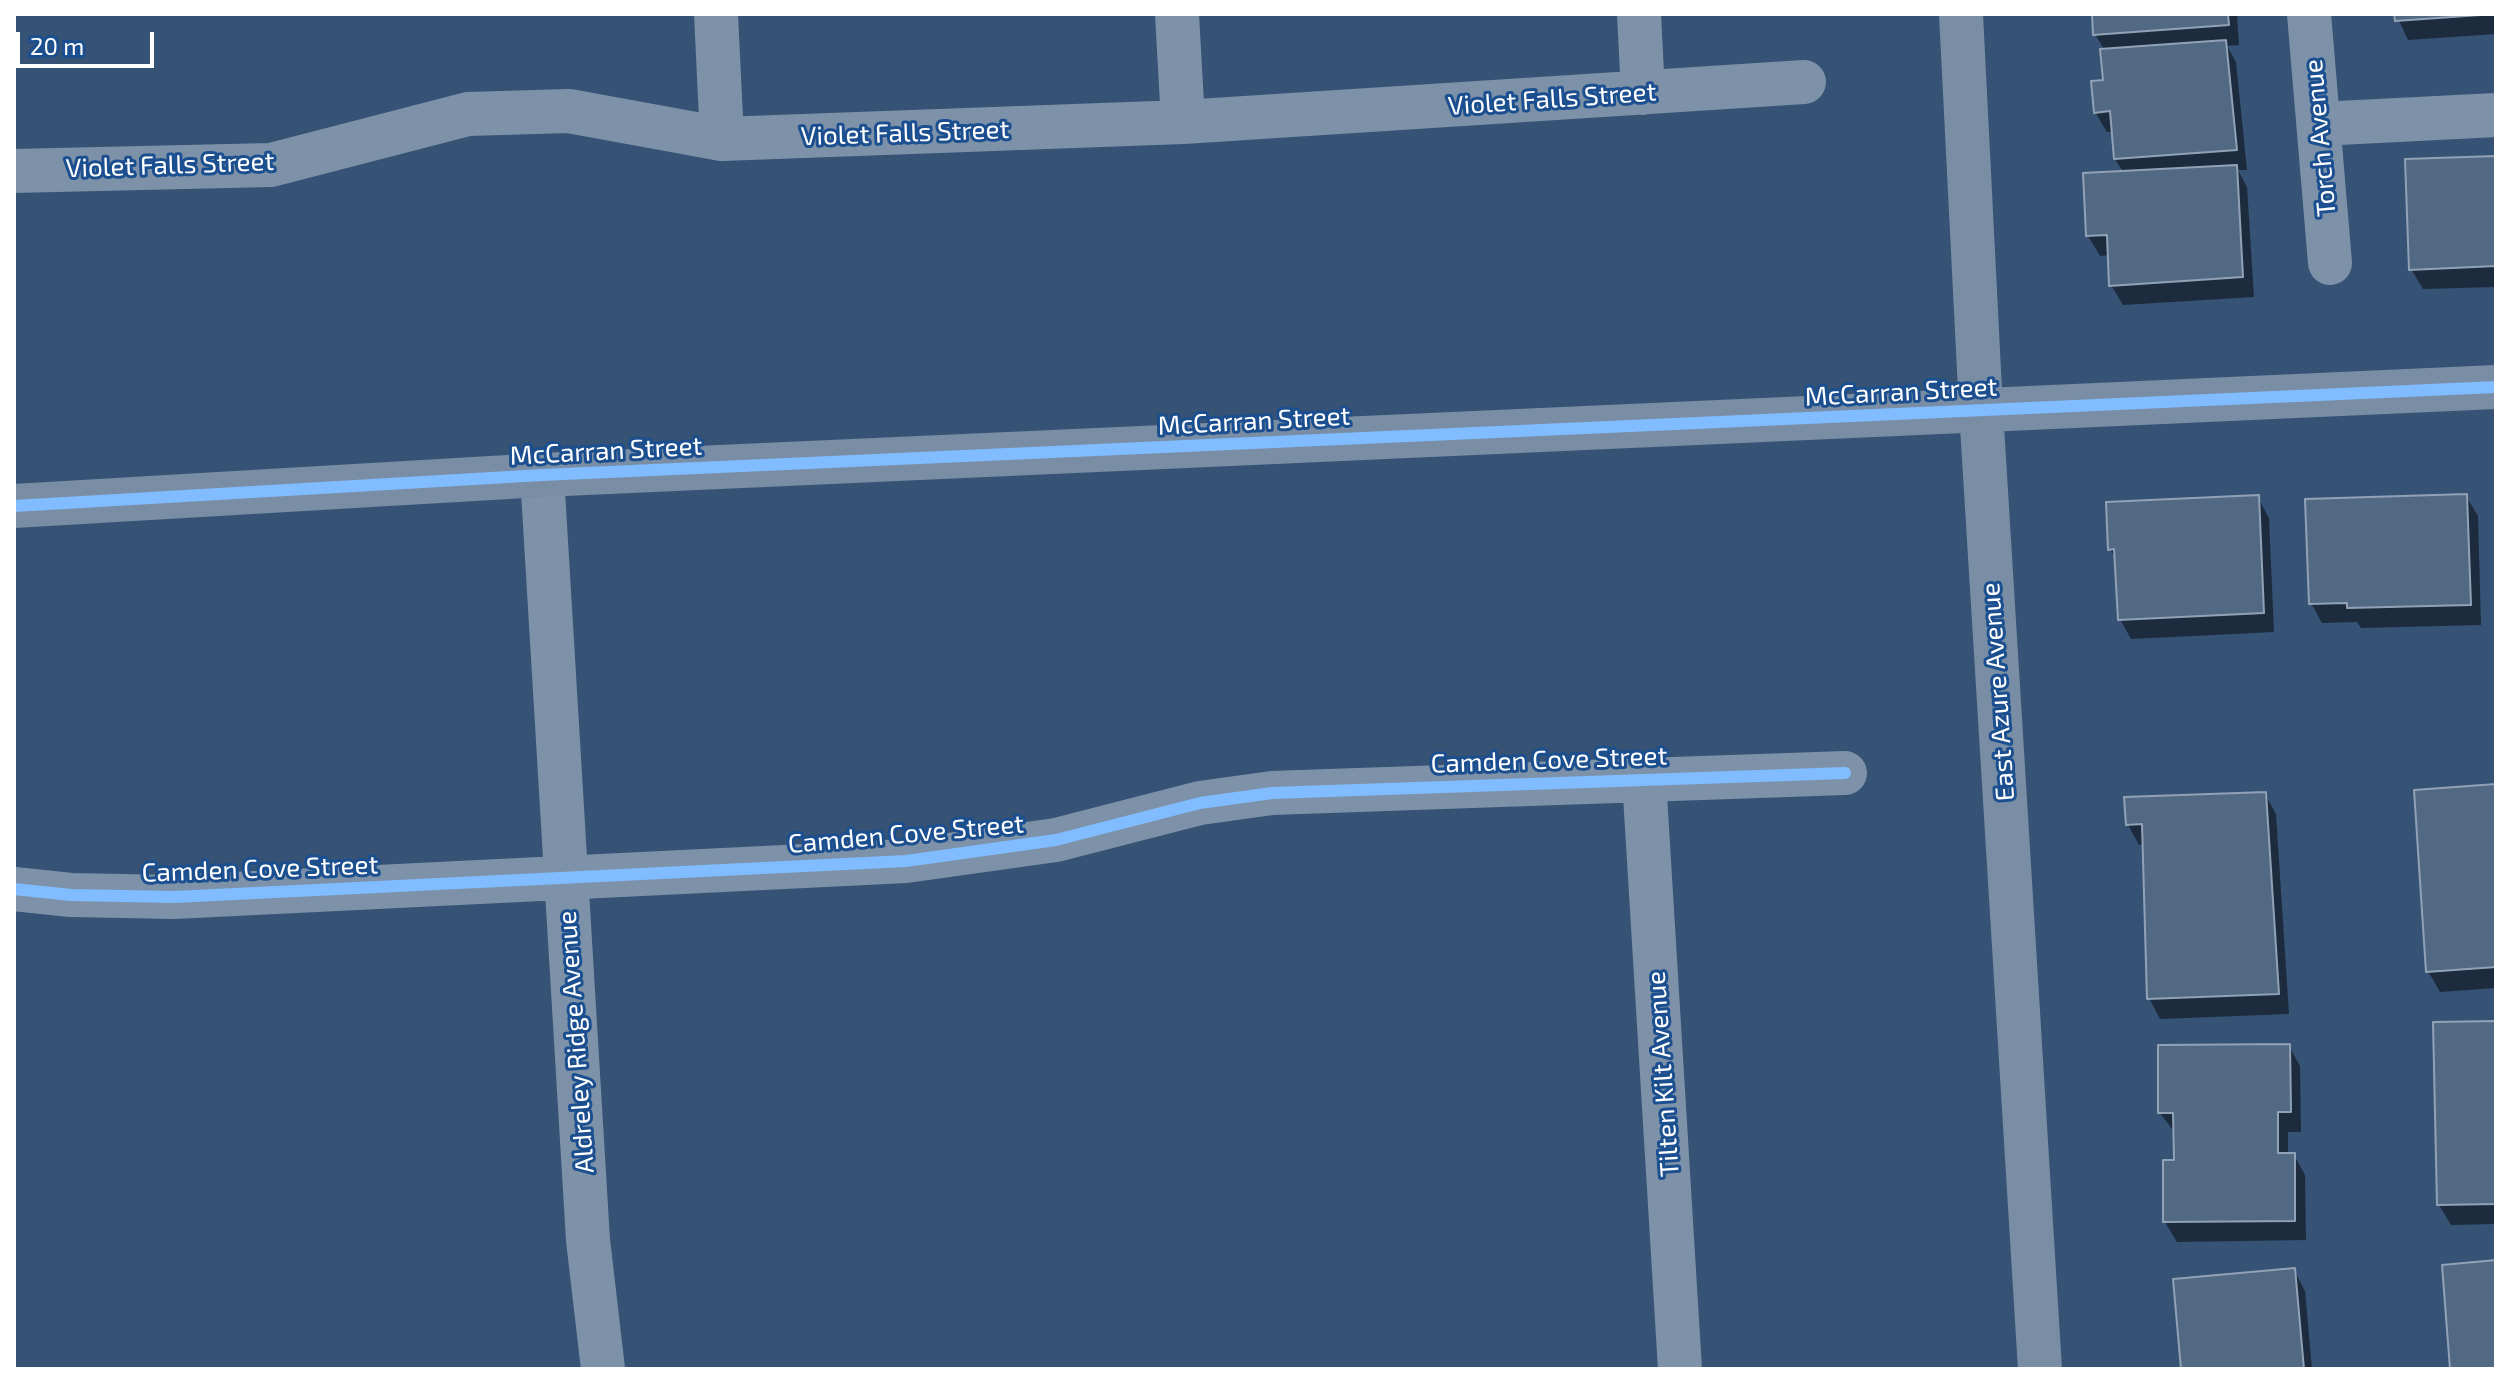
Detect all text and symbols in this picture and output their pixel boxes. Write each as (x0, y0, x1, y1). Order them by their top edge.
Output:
scale bar (20, 16, 158, 66)
text: 20 m (30, 31, 84, 60)
street label: Torch Avenue (2298, 58, 2342, 218)
street label: Violet Falls Street (1447, 76, 1657, 122)
street label: Violet Falls Street (800, 114, 1010, 152)
street label: Violet Falls Street (65, 146, 275, 184)
street label: McCarran Street (1804, 371, 1998, 413)
street label: McCarran Street (1157, 400, 1351, 442)
street label: McCarran Street (509, 430, 703, 472)
street label: East Azure Avenue (1975, 582, 2021, 802)
street label: Camden Cove Street (1430, 740, 1668, 780)
street label: Camden Cove Street (787, 808, 1025, 860)
street label: Camden Cove Street (141, 849, 379, 889)
street label: Aldreley Ridge Avenue (551, 910, 601, 1174)
street label: Tilten Kilt Avenue (1640, 970, 1686, 1178)

